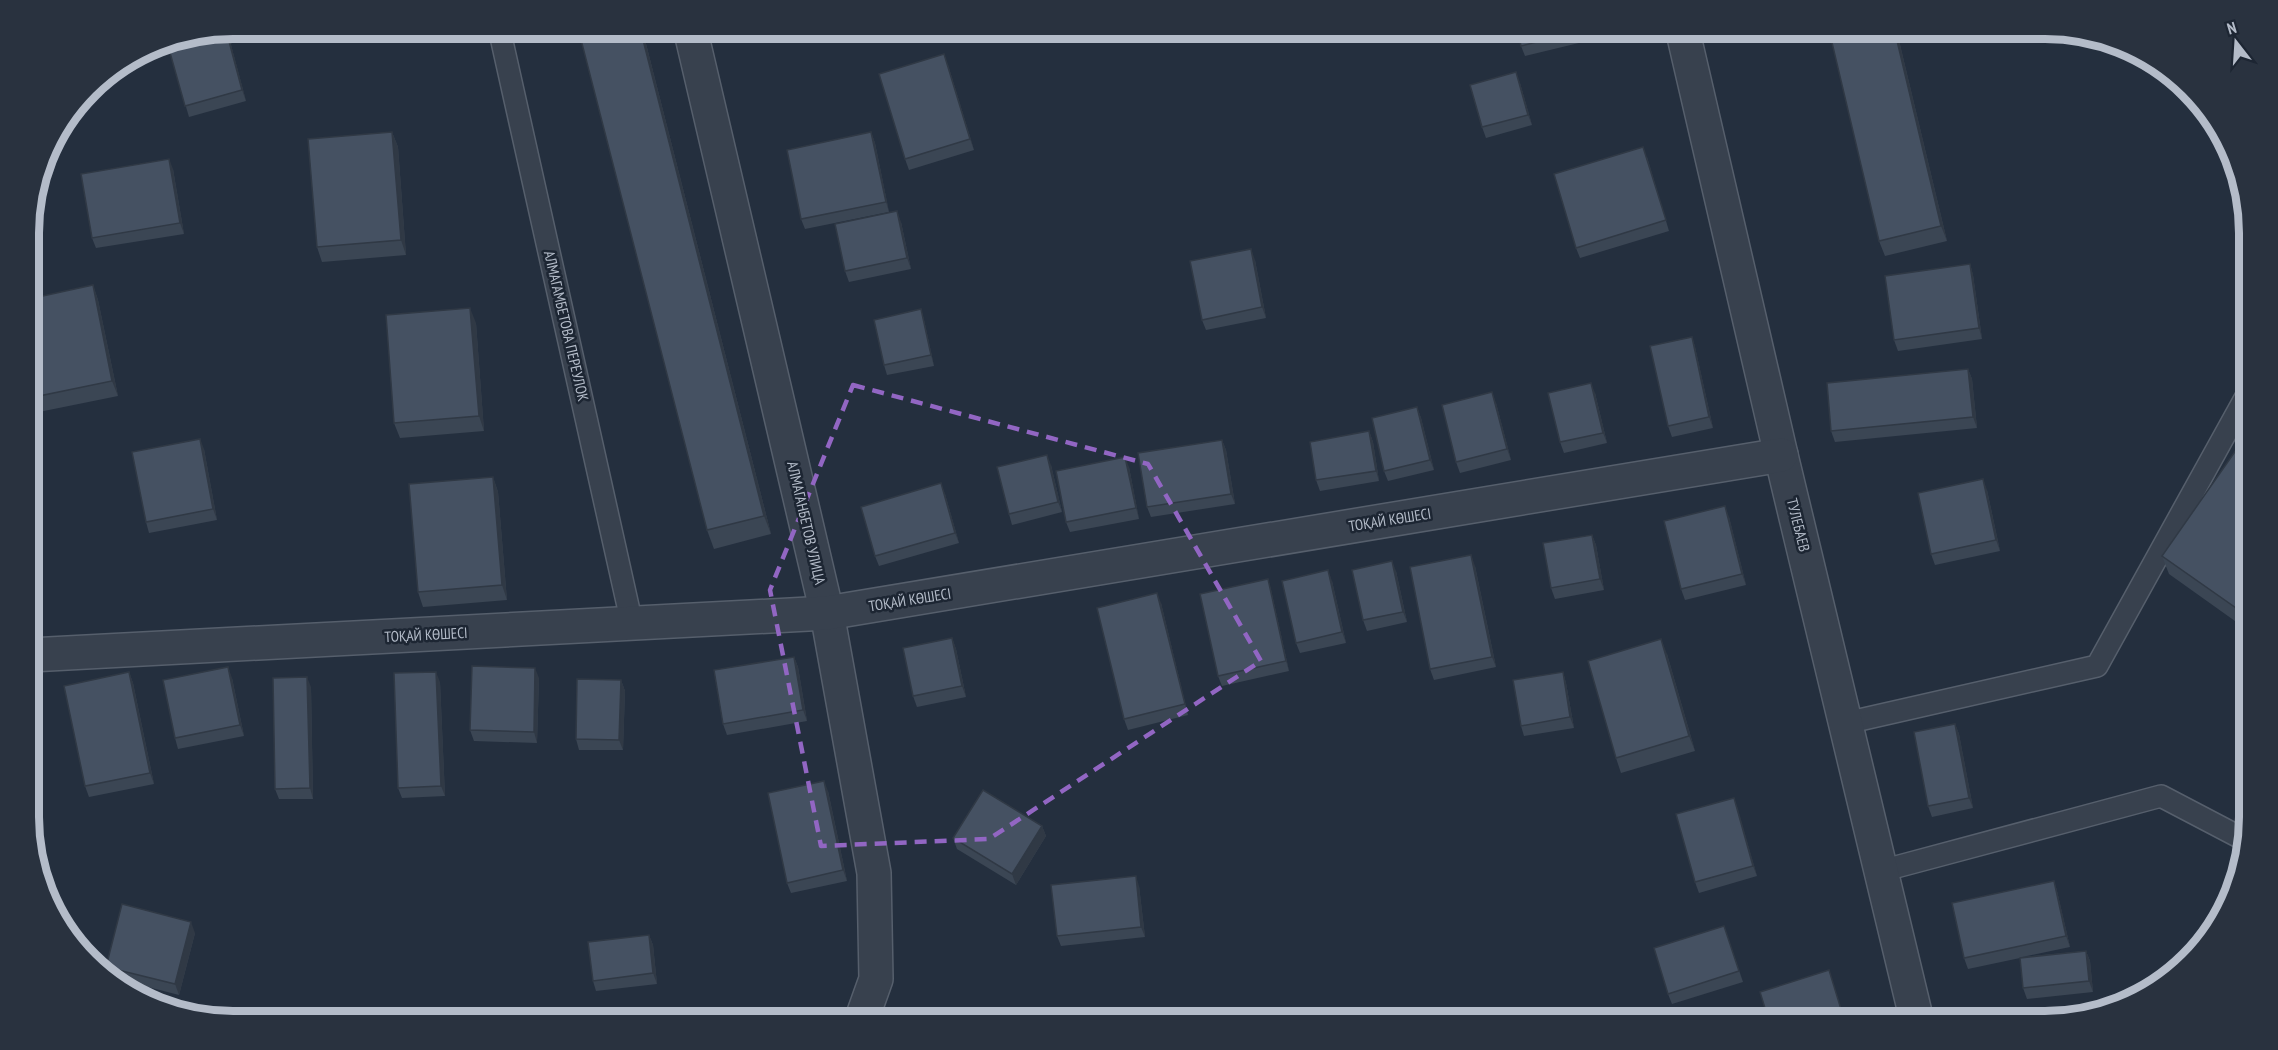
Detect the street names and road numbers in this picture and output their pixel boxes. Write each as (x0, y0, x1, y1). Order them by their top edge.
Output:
street label: АЛМАГАМБЕТОВА ПЕРЕУЛОК (540, 249, 593, 404)
street label: АЛМАГАНБЕТОВ УЛИЦА (783, 459, 830, 587)
street label: ТУЛЕБАЕВ (1783, 496, 1814, 554)
street label: ТОҚАЙ КӨШЕСІ (1347, 504, 1432, 535)
street label: ТОҚАЙ КӨШЕСІ (867, 584, 952, 615)
street label: ТОҚАЙ КӨШЕСІ (384, 623, 468, 646)

